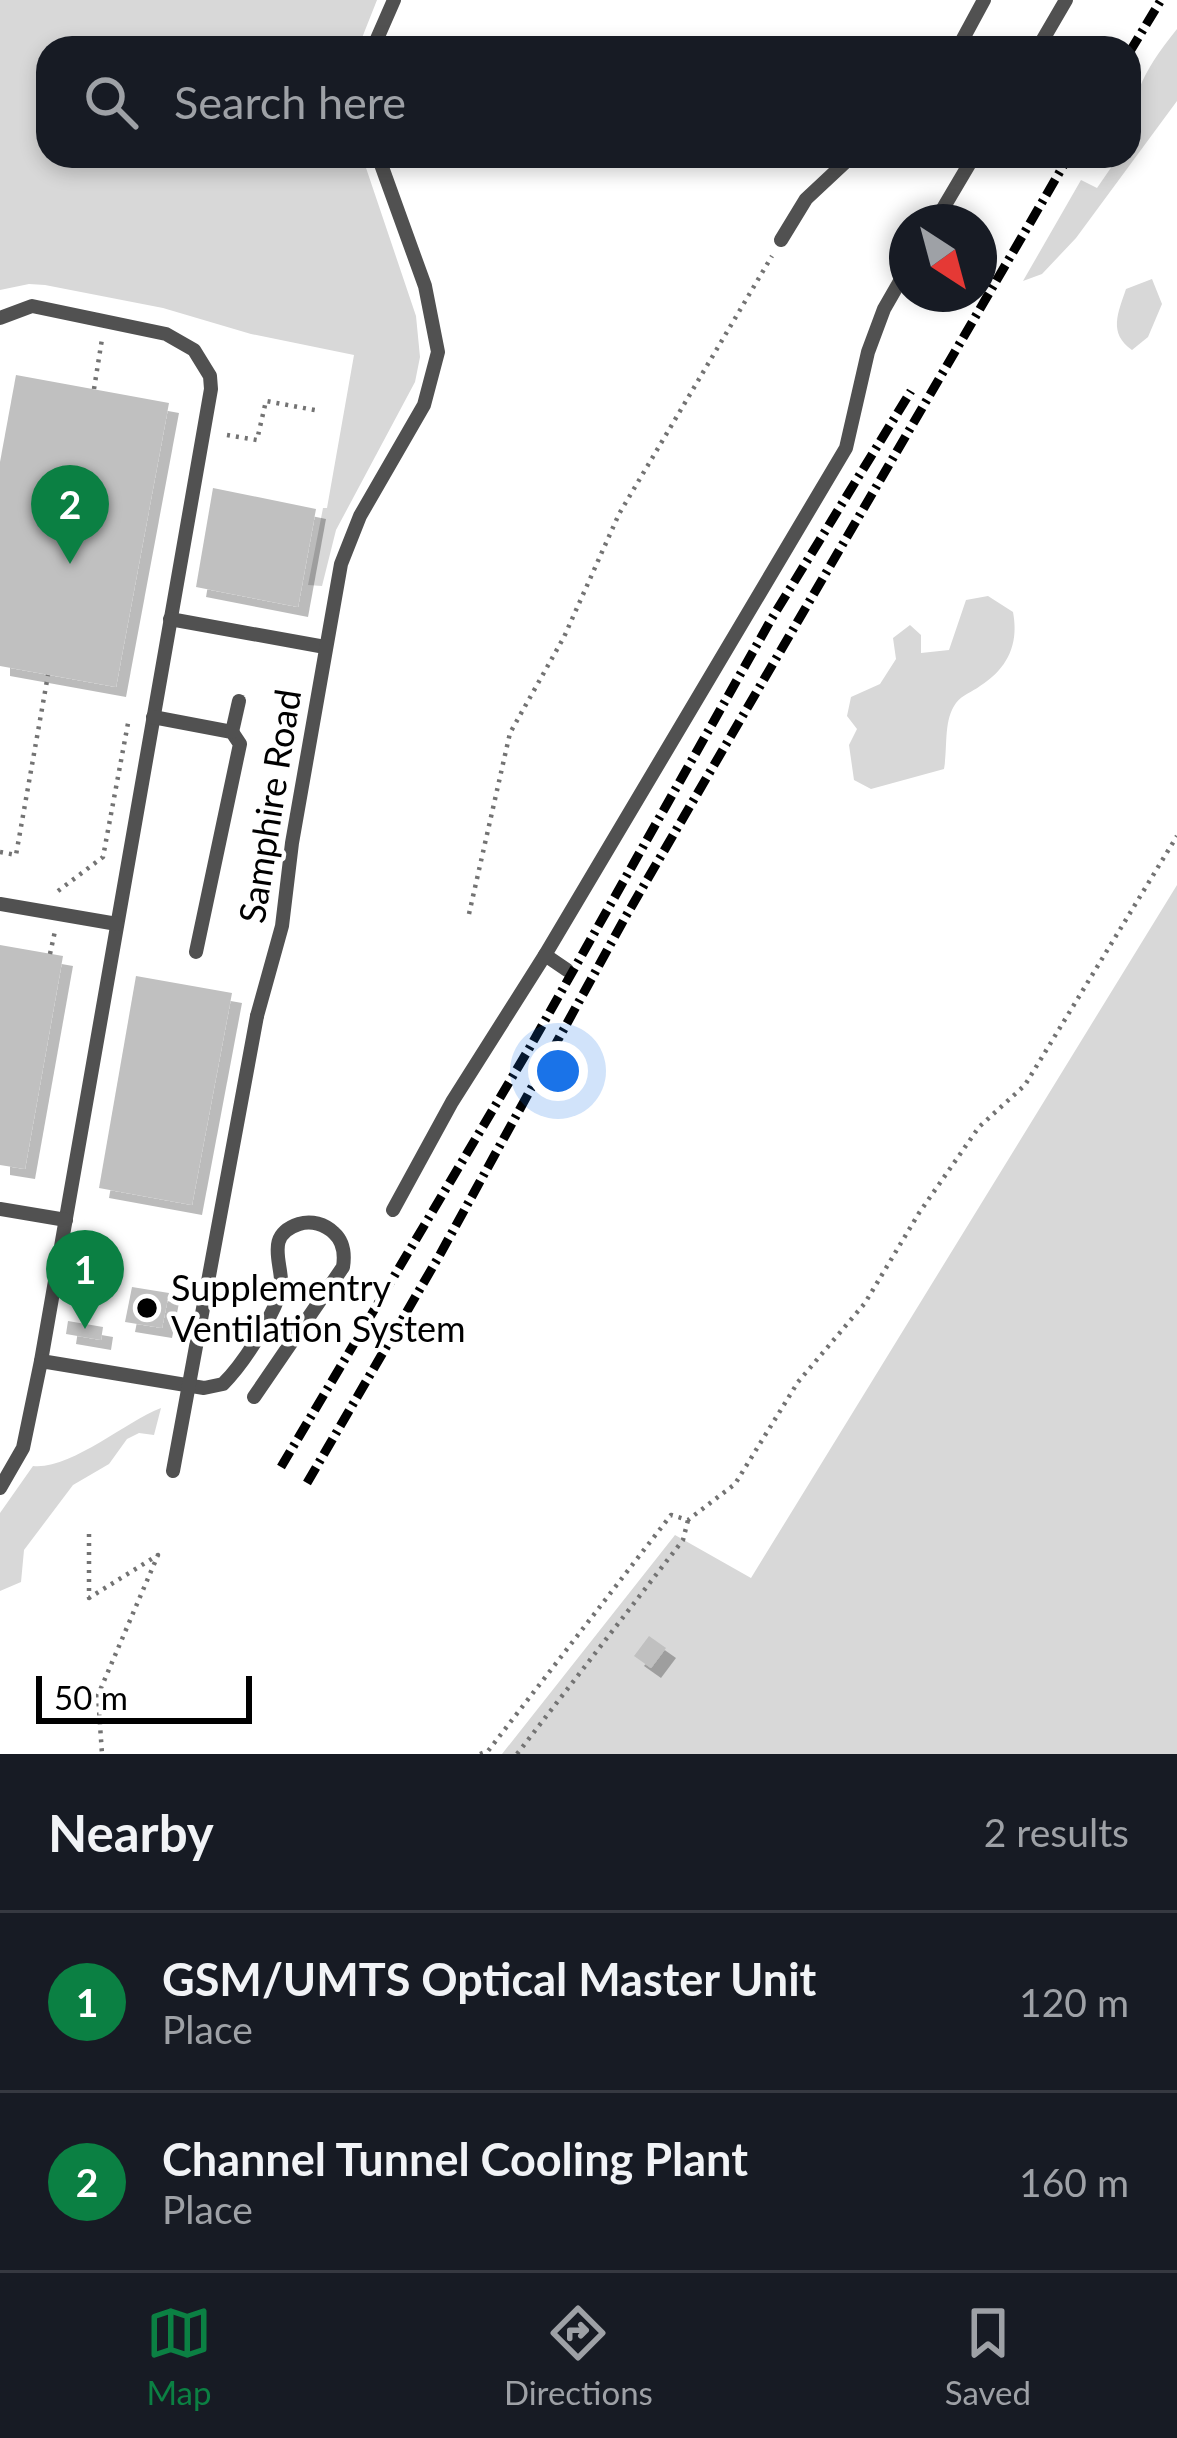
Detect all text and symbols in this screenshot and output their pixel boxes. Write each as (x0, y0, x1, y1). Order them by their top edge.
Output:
search box (36, 36, 1141, 168)
icon: search (78, 69, 144, 135)
text: Search here (174, 75, 406, 129)
north arrow (889, 204, 997, 312)
pin: 2 (31, 465, 109, 564)
street label: Samphire Road (229, 686, 309, 926)
your location (528, 1041, 588, 1101)
pin: 1 (46, 1230, 124, 1329)
place label: Supplementry Ventilation System (171, 1265, 466, 1350)
marker: Supplementry Ventilation System (134, 1295, 160, 1321)
scale bar (36, 1670, 252, 1723)
text: 50 m (54, 1677, 128, 1717)
text: Nearby (48, 1802, 214, 1863)
text: 2 results (984, 1809, 1129, 1855)
text: GSM/UMTS Optical Master Unit (162, 1952, 816, 2006)
text: 1 (76, 1979, 98, 2025)
text: 120 m (1019, 1979, 1129, 2025)
text: Place (162, 2006, 253, 2052)
text: Channel Tunnel Cooling Plant (162, 2132, 748, 2186)
text: 2 (76, 2159, 98, 2205)
text: 160 m (1019, 2159, 1129, 2205)
text: Place (162, 2186, 253, 2232)
tab: Map (146, 2300, 212, 2412)
tab: Directions (504, 2300, 653, 2412)
tab: Saved (945, 2300, 1031, 2412)

